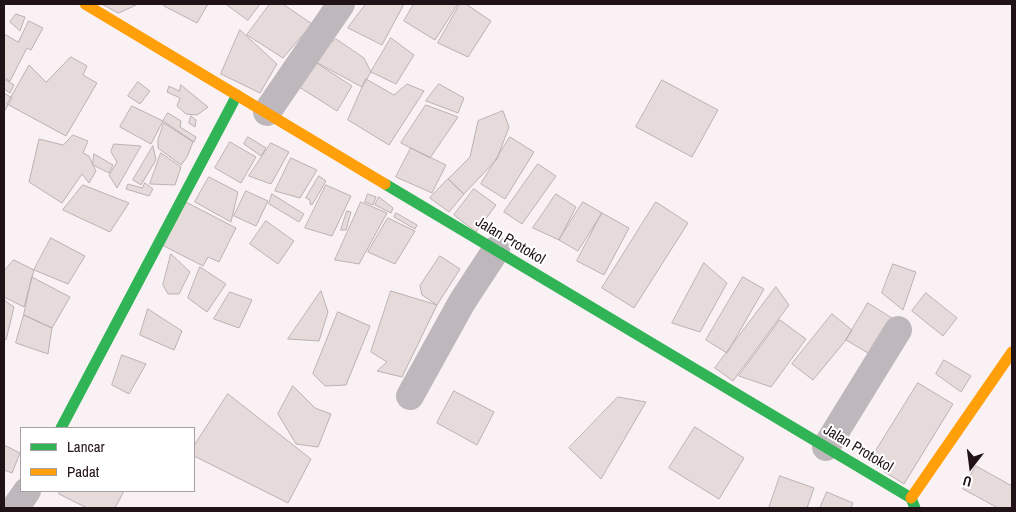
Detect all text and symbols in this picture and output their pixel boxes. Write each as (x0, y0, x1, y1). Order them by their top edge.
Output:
street label: Jalan Protokol (472, 213, 548, 269)
street label: Jalan Protokol (820, 421, 896, 477)
legend (20, 427, 195, 492)
text: Lancar (67, 436, 105, 457)
north arrow (946, 442, 996, 492)
text: Padat (67, 461, 99, 482)
text: U (961, 472, 973, 491)

